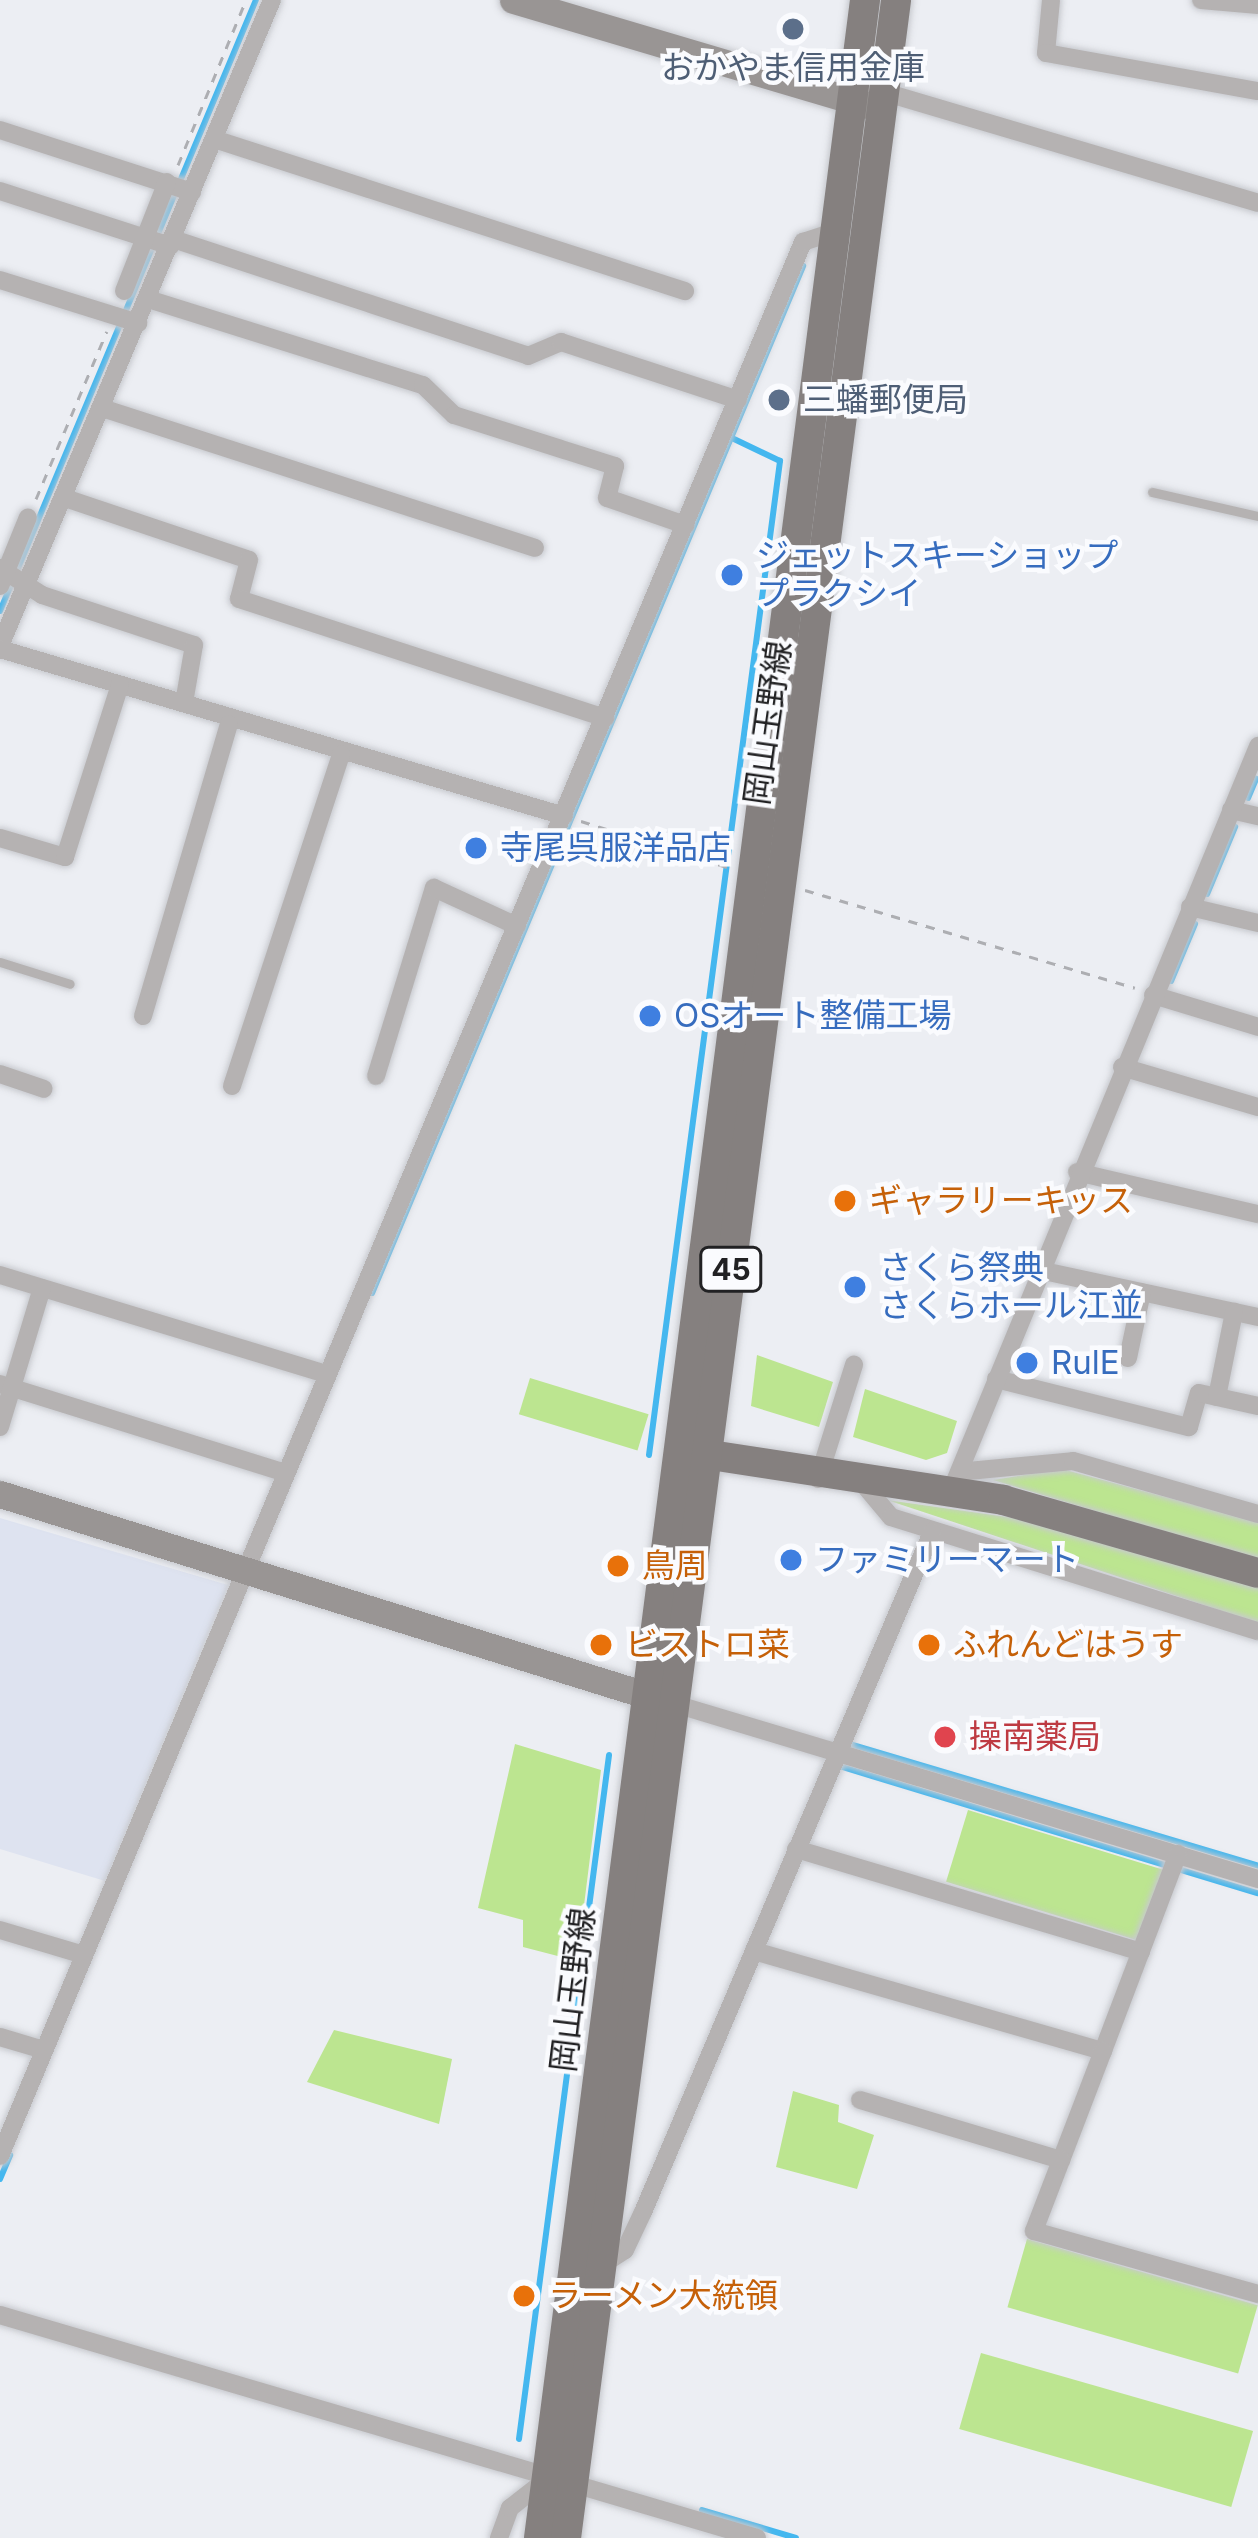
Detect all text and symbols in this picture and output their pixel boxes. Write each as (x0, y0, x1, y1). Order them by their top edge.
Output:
marker: おかやま信用金庫 (780, 16, 806, 42)
place label: おかやま信用金庫 (661, 48, 925, 88)
place label: 三蟠郵便局 (803, 380, 968, 420)
marker: 三蟠郵便局 (766, 387, 792, 413)
place label: ジェットスキーショップ プラクシイ (756, 536, 1119, 614)
marker: ジェットスキーショップ プラクシイ (719, 562, 745, 588)
street label: 岡山玉野線 (737, 639, 799, 807)
place label: 寺尾呉服洋品店 (500, 828, 731, 868)
marker: 寺尾呉服洋品店 (463, 835, 489, 861)
place label: OSオート整備工場 (674, 996, 951, 1036)
marker: OSオート整備工場 (637, 1003, 663, 1029)
place label: ギャラリーキッス (869, 1181, 1133, 1221)
marker: ギャラリーキッス (832, 1188, 858, 1214)
road number: 45 (698, 1245, 764, 1293)
place label: さくら祭典 さくらホール江並 (879, 1248, 1143, 1326)
marker: さくら祭典 さくらホール江並 (842, 1274, 868, 1300)
place label: RulE (1051, 1343, 1120, 1383)
marker: RulE (1014, 1350, 1040, 1376)
place label: ファミリーマート (815, 1540, 1079, 1580)
place label: 鳥周 (642, 1546, 708, 1586)
marker: ファミリーマート (778, 1547, 804, 1573)
marker: 鳥周 (605, 1553, 631, 1579)
place label: ビストロ菜 (625, 1625, 790, 1665)
place label: ふれんどはうす (953, 1625, 1184, 1665)
marker: ビストロ菜 (588, 1632, 614, 1658)
marker: ふれんどはうす (916, 1632, 942, 1658)
place label: 操南薬局 (969, 1717, 1101, 1757)
marker: 操南薬局 (932, 1724, 958, 1750)
street label: 岡山玉野線 (543, 1906, 603, 2074)
place label: ラーメン大統領 (548, 2276, 779, 2316)
marker: ラーメン大統領 (511, 2283, 537, 2309)

